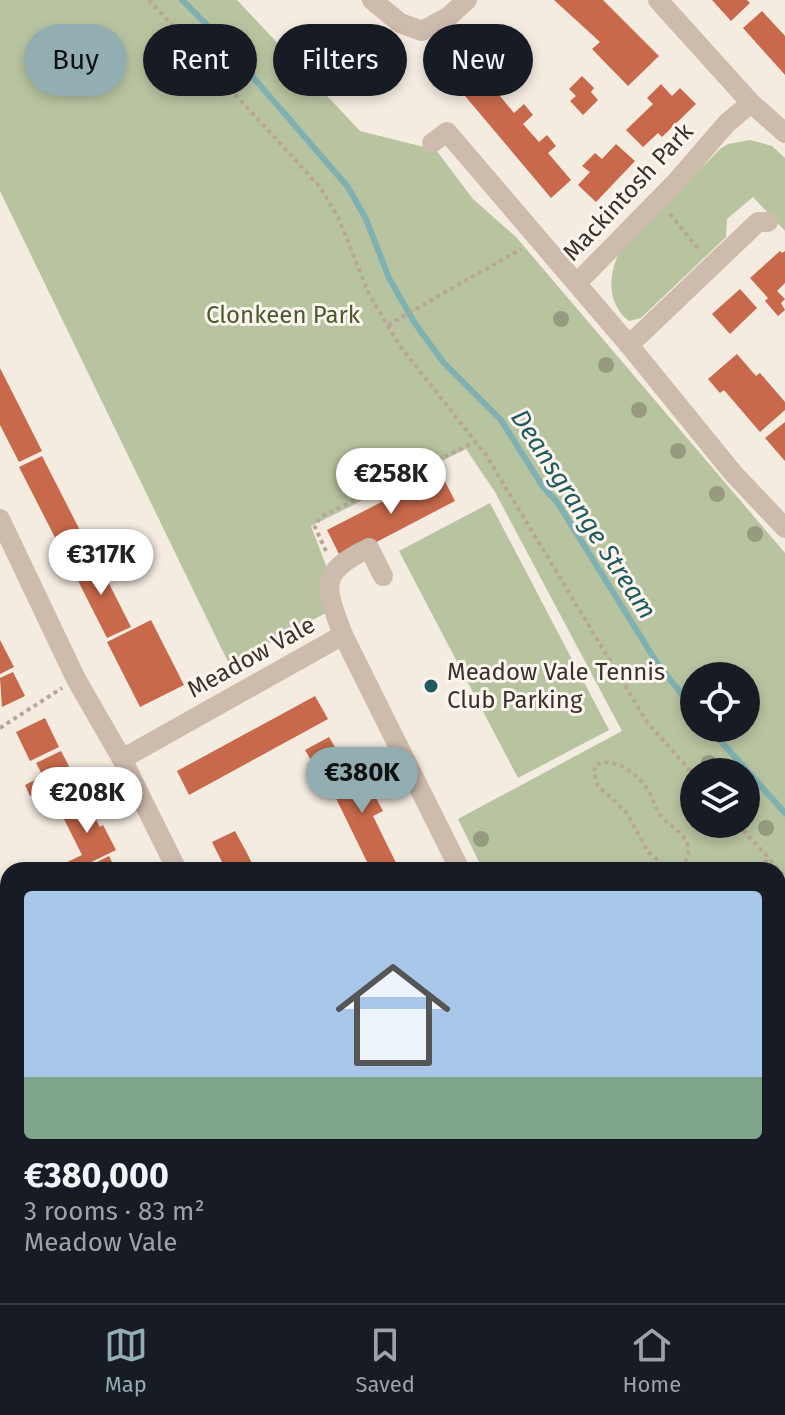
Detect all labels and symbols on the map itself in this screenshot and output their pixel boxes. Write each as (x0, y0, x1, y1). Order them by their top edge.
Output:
street label: Mackintosh Park (557, 117, 699, 266)
park label: Clonkeen Park (206, 301, 361, 329)
water label: Deansgrange Stream (504, 404, 663, 625)
pin: €258K (335, 448, 447, 516)
pin: €317K (45, 529, 157, 597)
street label: Meadow Vale (182, 610, 320, 704)
place label: Meadow Vale Tennis Club Parking (447, 658, 665, 714)
marker: Meadow Vale Tennis Club Parking (422, 677, 440, 695)
pin: €380K (306, 747, 418, 815)
pin: €208K (31, 767, 143, 835)

